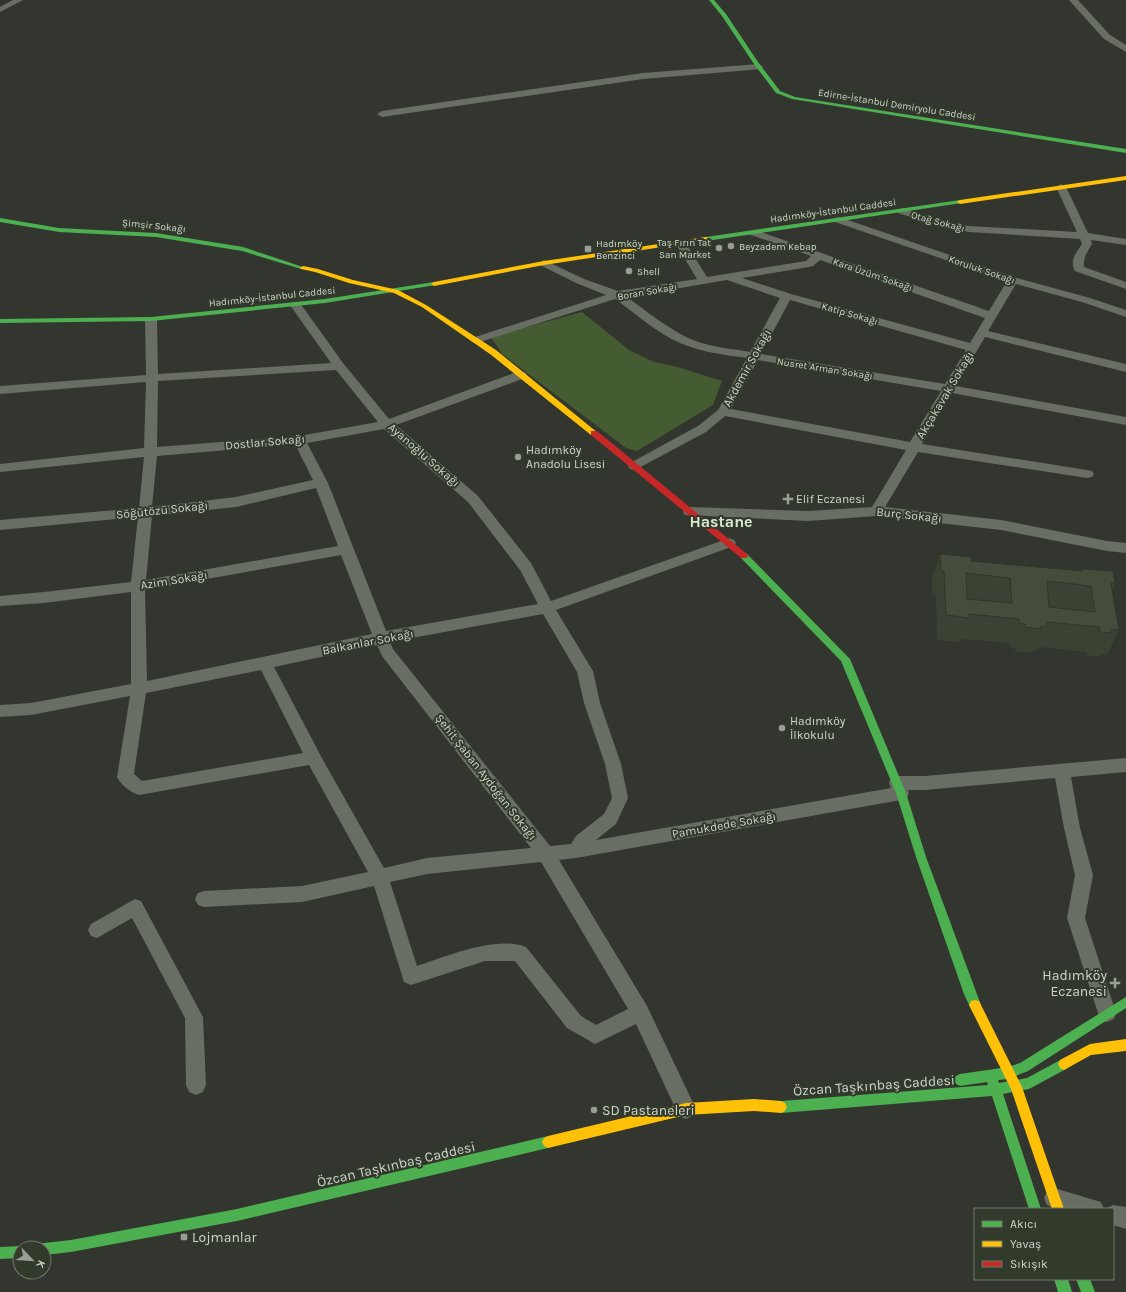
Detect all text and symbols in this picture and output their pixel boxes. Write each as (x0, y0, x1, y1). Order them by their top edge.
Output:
street label: Edirne-İstanbul Demiryolu Caddesi (817, 87, 976, 123)
street label: Hadımköy-İstanbul Caddesi (769, 196, 897, 226)
street label: Otağ Sokağı (910, 209, 966, 235)
street label: Şimşir Sokağı (121, 217, 186, 235)
place label: Taş Fırın Tat San Market (657, 237, 711, 261)
place label: Hadımköy Benzinci (596, 238, 643, 262)
marker: Beyzadem Kebap (726, 241, 736, 251)
place label: Beyzadem Kebap (739, 241, 817, 253)
marker: Taş Fırın Tat San Market (714, 243, 724, 253)
marker: Hadımköy Benzinci (583, 244, 593, 254)
street label: Koruluk Sokağı (947, 253, 1016, 287)
street label: Kara Üzüm Sokağı (831, 256, 914, 294)
marker: Shell (624, 266, 634, 276)
place label: Shell (637, 266, 660, 278)
street label: Boran Sokağı (616, 281, 678, 303)
street label: Hadımköy-İstanbul Caddesi (208, 284, 336, 310)
street label: Katip Sokağı (820, 300, 879, 328)
street label: Akdemir Sokağı (720, 327, 774, 409)
street label: Akçakavak Sokağı (913, 349, 977, 441)
street label: Nusret Arman Sokağı (776, 355, 874, 382)
street label: Ayanoğlu Sokağı (385, 420, 463, 490)
street label: Dostlar Sokağı (225, 432, 305, 452)
place label: Hadımköy Anadolu Lisesi (526, 443, 605, 471)
marker: Hadımköy Anadolu Lisesi (513, 452, 523, 462)
place label: Elif Eczanesi (796, 492, 865, 506)
marker: Elif Eczanesi (783, 494, 793, 504)
street label: Söğütözü Sokağı (115, 498, 209, 522)
street label: Burç Sokağı (876, 505, 942, 525)
district label: Hastane (689, 512, 753, 531)
street label: Azim Sokağı (139, 568, 209, 592)
street label: Balkanlar Sokağı (321, 626, 415, 658)
street label: Şehit Şaban Aydoğan Sokağı (432, 711, 540, 843)
place label: Hadımköy İlkokulu (790, 714, 846, 742)
marker: Hadımköy İlkokulu (777, 723, 787, 733)
street label: Pamukdede Sokağı (671, 809, 777, 841)
place label: Hadımköy Eczanesi (1042, 967, 1107, 1000)
marker: Hadımköy Eczanesi (1110, 978, 1120, 988)
street label: Özcan Taşkınbaş Caddesi (793, 1071, 955, 1100)
place label: SD Pastaneleri (602, 1102, 695, 1119)
marker: SD Pastaneleri (589, 1105, 599, 1115)
street label: Özcan Taşkınbaş Caddesi (315, 1138, 477, 1191)
legend (974, 1208, 1114, 1280)
text: Akıcı (1010, 1217, 1037, 1231)
place label: Lojmanlar (192, 1229, 257, 1246)
marker: Lojmanlar (179, 1232, 189, 1242)
text: Yavaş (1010, 1237, 1041, 1251)
north arrow (12, 1240, 52, 1280)
text: Sıkışık (1010, 1257, 1048, 1271)
text: K (33, 1258, 48, 1271)

